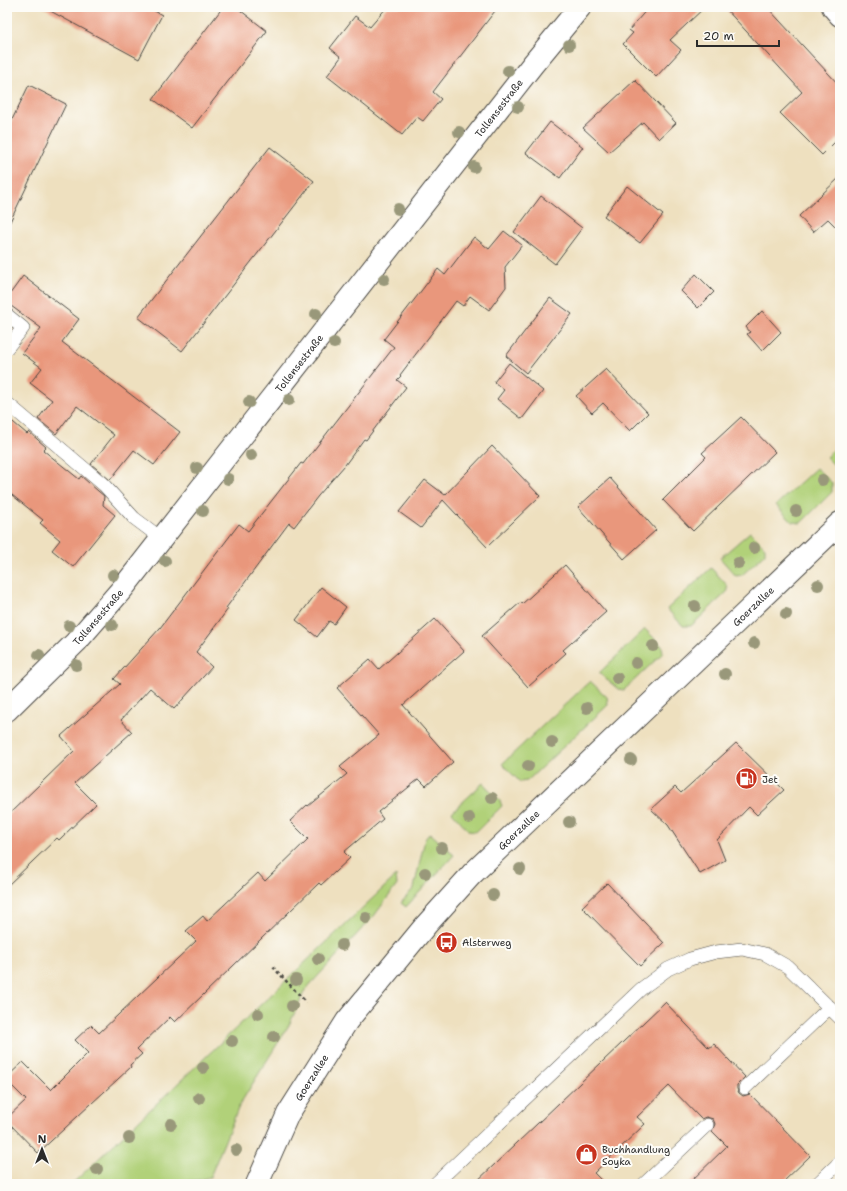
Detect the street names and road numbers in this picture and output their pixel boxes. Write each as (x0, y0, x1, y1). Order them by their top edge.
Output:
street label: Tollensestraße (472, 76, 526, 140)
street label: Tollensestraße (272, 331, 326, 395)
street label: Goerzallee (729, 583, 777, 629)
street label: Tollensestraße (70, 586, 126, 648)
street label: Goerzallee (495, 807, 542, 852)
street label: Goerzallee (292, 1051, 331, 1103)

